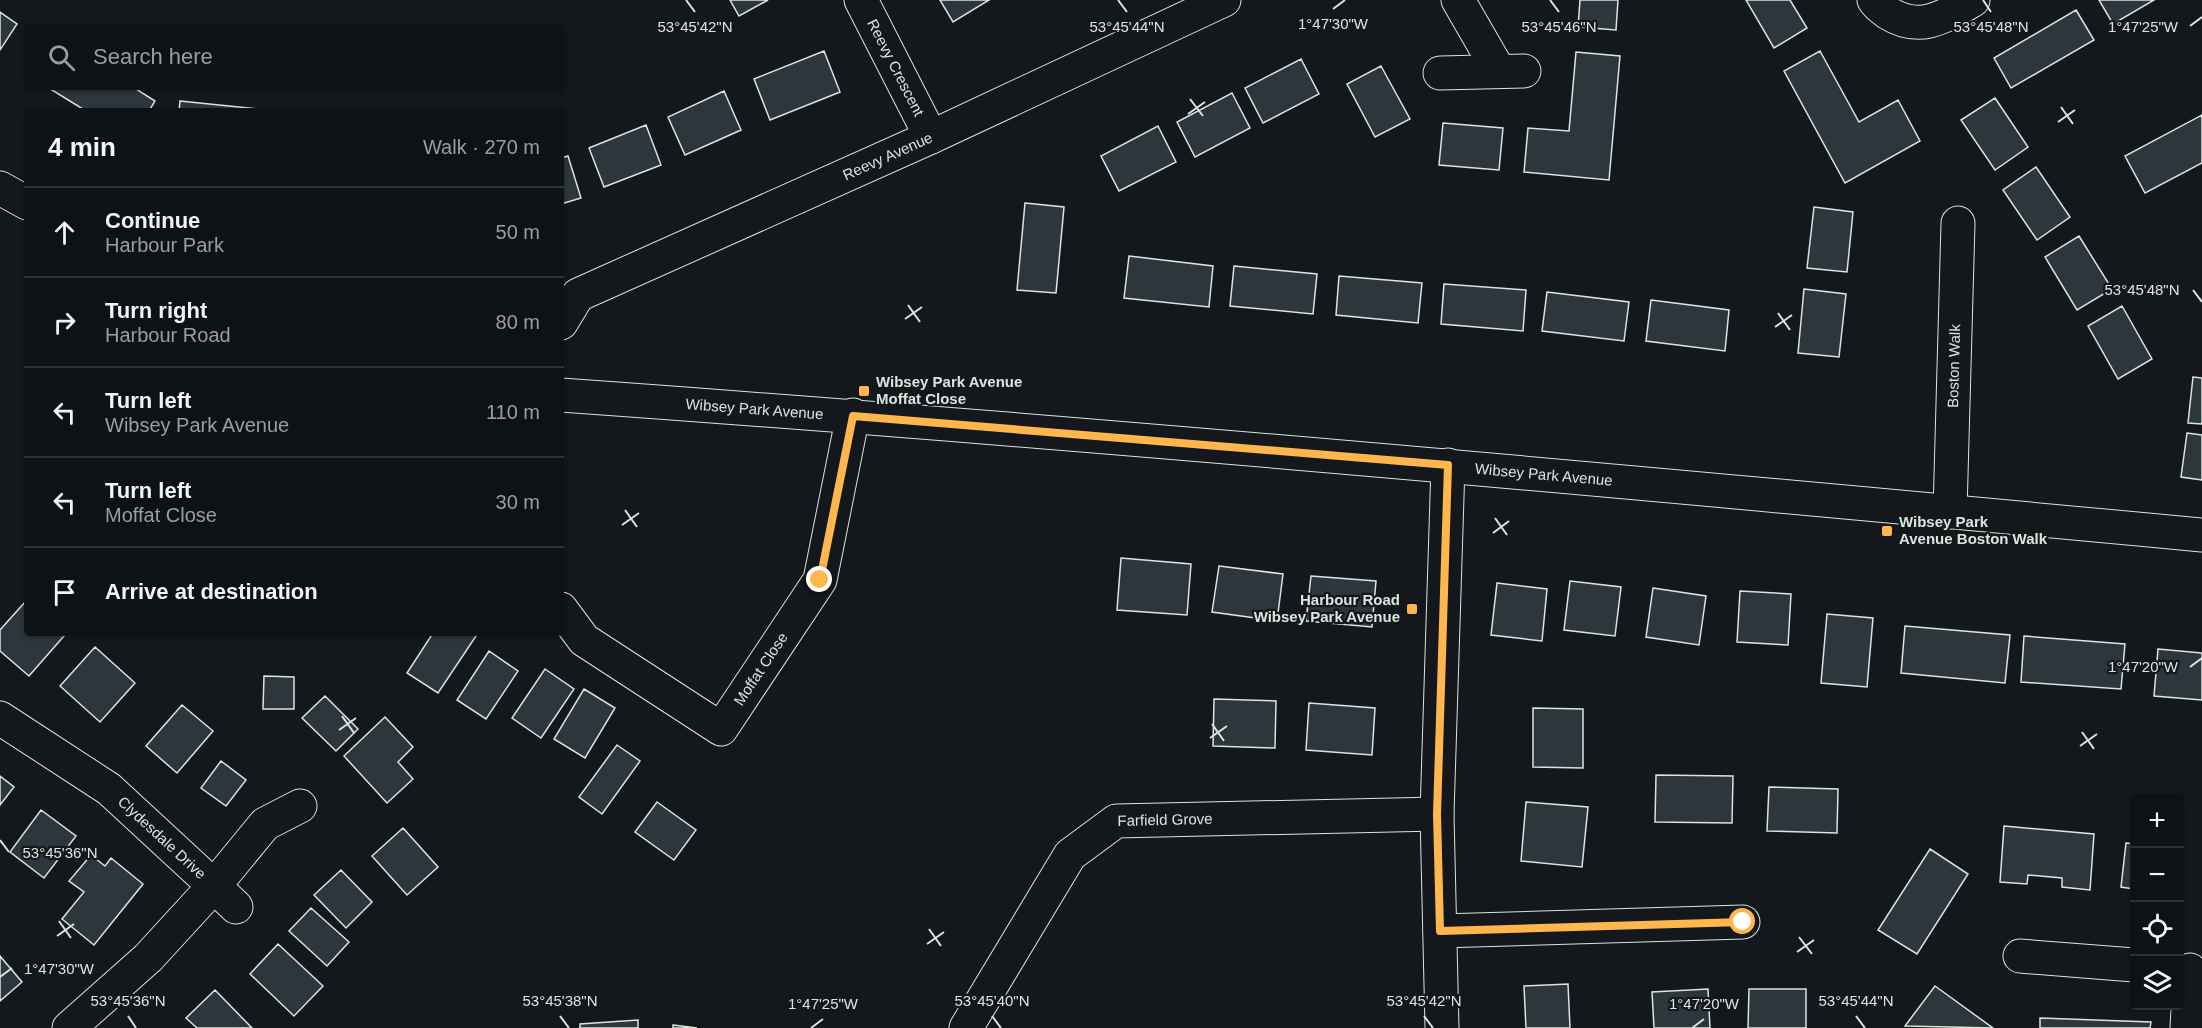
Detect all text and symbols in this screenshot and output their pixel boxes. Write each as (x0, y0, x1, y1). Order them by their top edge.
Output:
text: 1°47'30"W (1298, 15, 1369, 32)
street label: Reevy Crescent (864, 16, 928, 120)
text: 53°45'42"N (657, 18, 733, 35)
text: 53°45'44"N (1089, 18, 1165, 35)
text: 53°45'46"N (1521, 18, 1597, 35)
text: 53°45'48"N (1953, 18, 2029, 35)
text: 1°47'25"W (2108, 18, 2179, 35)
search box (24, 24, 564, 90)
icon: search (45, 41, 78, 74)
text: Search here (93, 44, 213, 69)
street label: Reevy Avenue (840, 128, 935, 183)
text: 4 min (48, 132, 116, 162)
text: Walk · 270 m (423, 136, 540, 158)
text: Continue (105, 208, 200, 233)
icon: ahead (48, 216, 81, 249)
text: 50 m (496, 221, 540, 243)
text: Harbour Park (105, 234, 224, 256)
text: 53°45'48"N (2104, 281, 2180, 298)
text: Turn right (105, 298, 207, 323)
icon: right (48, 306, 81, 339)
text: 80 m (496, 311, 540, 333)
street label: Boston Walk (1944, 323, 1963, 408)
text: Harbour Road (105, 324, 231, 346)
place label: Wibsey Park Avenue Moffat Close (876, 373, 1022, 407)
marker: Wibsey Park Avenue Moffat Close (857, 384, 871, 398)
text: Turn left (105, 388, 191, 413)
street label: Wibsey Park Avenue (685, 395, 824, 422)
icon: left (48, 396, 81, 429)
text: 110 m (486, 401, 540, 423)
text: Wibsey Park Avenue (105, 414, 289, 436)
street label: Wibsey Park Avenue (1474, 460, 1613, 489)
text: Turn left (105, 478, 191, 503)
icon: left (48, 486, 81, 519)
text: 30 m (496, 491, 540, 513)
text: Moffat Close (105, 504, 217, 526)
place label: Wibsey Park Avenue Boston Walk (1899, 513, 2048, 547)
marker: Wibsey Park Avenue Boston Walk (1880, 524, 1894, 538)
route end (806, 566, 832, 592)
icon: arrive (48, 576, 81, 609)
text: Arrive at destination (105, 579, 318, 604)
place label: Harbour Road Wibsey Park Avenue (1254, 591, 1400, 625)
marker: Harbour Road Wibsey Park Avenue (1405, 602, 1419, 616)
street label: Moffat Close (730, 629, 791, 708)
text: 1°47'20"W (2108, 658, 2179, 675)
street label: Clydesdale Drive (115, 793, 210, 882)
map controls (2130, 794, 2184, 1010)
button: + (2130, 794, 2184, 848)
street label: Farfield Grove (1117, 810, 1213, 829)
text: 53°45'36"N (22, 844, 98, 861)
button: − (2130, 848, 2184, 902)
button: locate (2130, 902, 2184, 956)
route start (1729, 908, 1755, 934)
button: layers (2130, 956, 2184, 1010)
text: 1°47'30"W (24, 960, 95, 977)
text: 53°45'36"N (90, 992, 166, 1009)
text: 53°45'38"N (522, 992, 598, 1009)
text: 53°45'40"N (954, 992, 1030, 1009)
text: 53°45'42"N (1386, 992, 1462, 1009)
text: 53°45'44"N (1818, 992, 1894, 1009)
text: 1°47'25"W (788, 995, 859, 1012)
text: 1°47'20"W (1669, 995, 1740, 1012)

